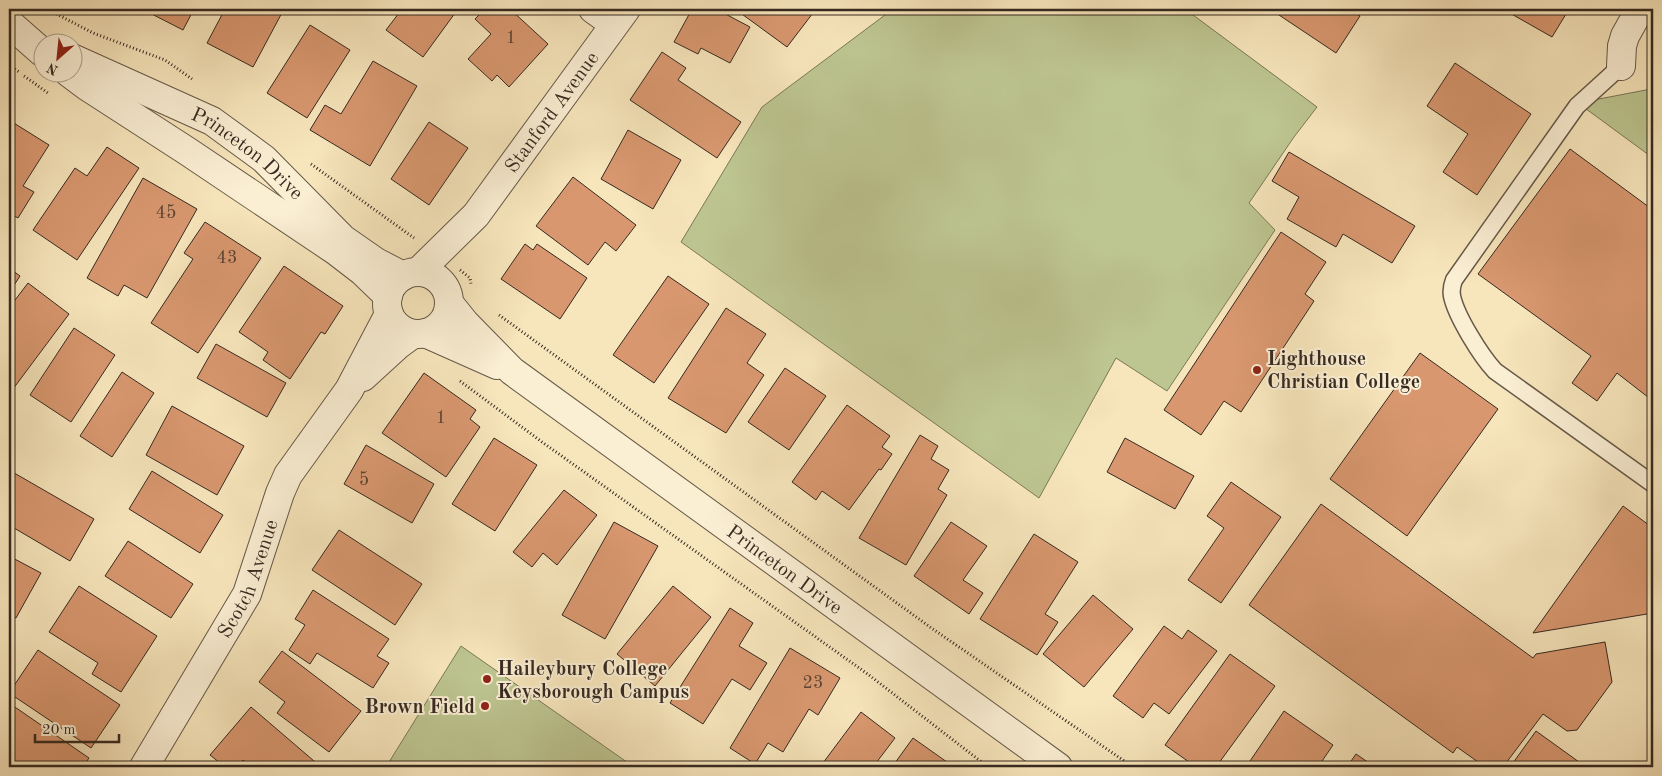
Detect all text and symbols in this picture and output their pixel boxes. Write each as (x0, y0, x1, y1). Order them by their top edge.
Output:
house number: 1 (506, 29, 516, 47)
north arrow (32, 32, 82, 82)
street label: Stanford Avenue (502, 49, 603, 177)
text: N (44, 60, 60, 77)
street label: Princeton Drive (188, 105, 306, 204)
house number: 45 (156, 204, 176, 222)
house number: 43 (217, 249, 237, 267)
place label: Lighthouse Christian College (1267, 350, 1420, 393)
marker: Lighthouse Christian College (1251, 364, 1263, 376)
house number: 1 (436, 409, 446, 427)
house number: 5 (359, 471, 369, 489)
street label: Scotch Avenue (215, 517, 283, 642)
street label: Princeton Drive (722, 522, 845, 619)
place label: Haileybury College Keysborough Campus (497, 660, 689, 703)
marker: Haileybury College Keysborough Campus (481, 673, 493, 685)
house number: 23 (803, 674, 823, 692)
place label: Brown Field (364, 698, 475, 718)
marker: Brown Field (479, 700, 491, 712)
scale bar (35, 711, 119, 743)
text: 20 m (42, 723, 76, 738)

